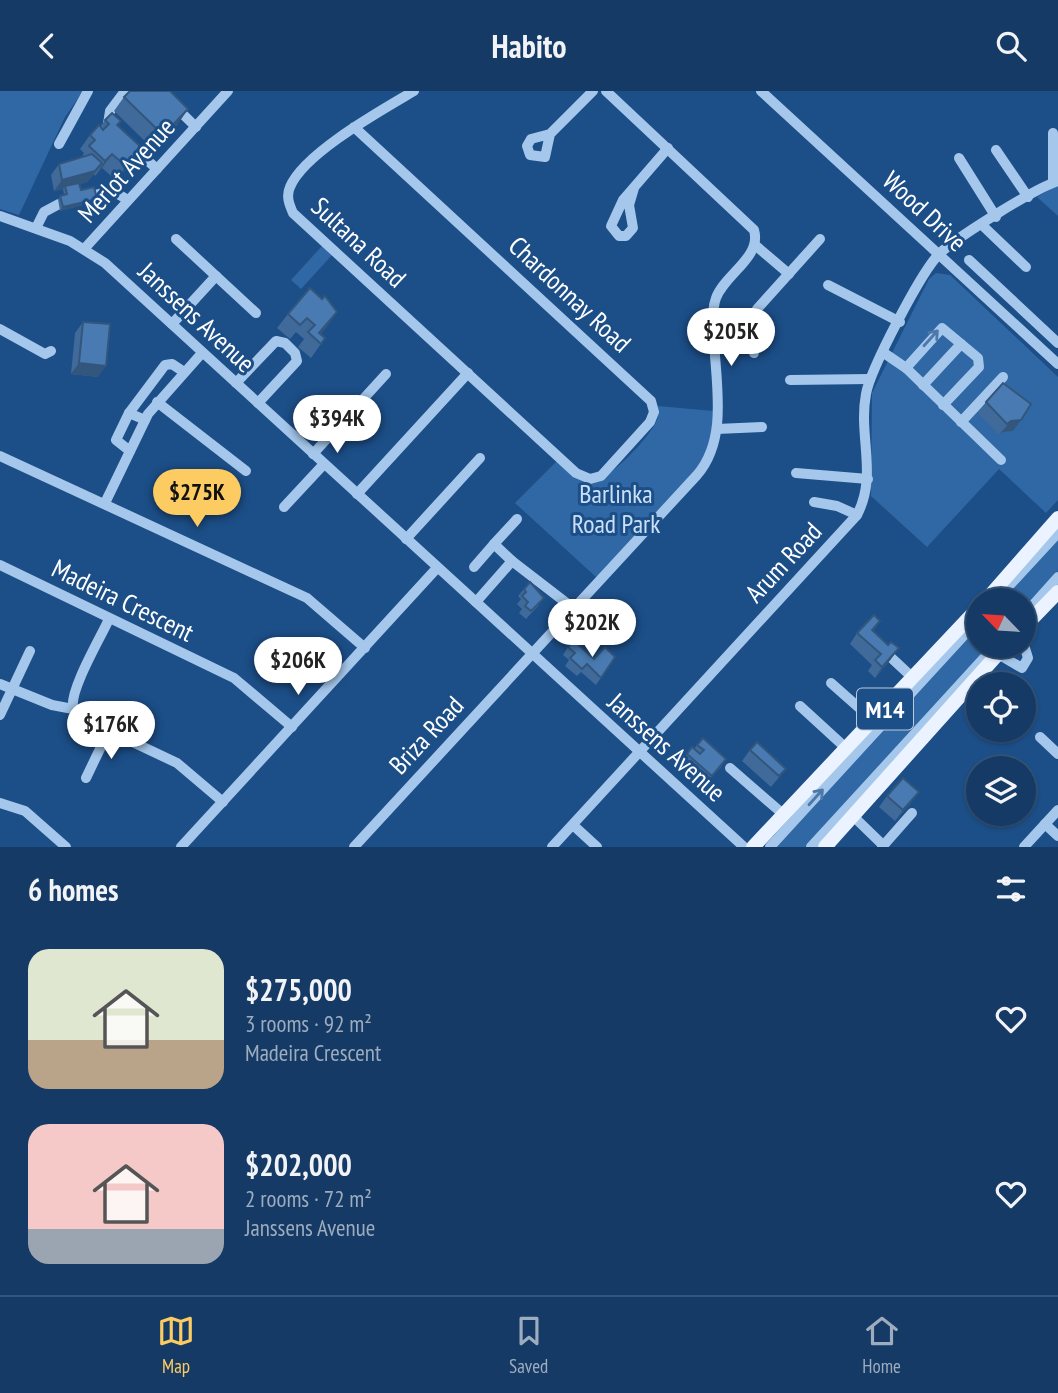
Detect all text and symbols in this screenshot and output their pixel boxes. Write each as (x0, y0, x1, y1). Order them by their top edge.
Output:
text: Habito (491, 25, 567, 67)
icon: back (28, 27, 66, 65)
icon: search (992, 27, 1030, 65)
street label: Merlot Avenue (70, 111, 182, 229)
street label: Wood Drive (876, 164, 974, 258)
street label: Sultana Road (305, 190, 413, 294)
street label: Chardonnay Road (502, 229, 638, 359)
street label: Janssens Avenue (131, 254, 262, 379)
pin: $205K (682, 309, 780, 368)
text: $205K (703, 316, 759, 345)
one-way arrow (923, 329, 939, 347)
pin: $394K (288, 395, 386, 455)
text: $394K (309, 403, 365, 432)
pin: $275K (148, 469, 246, 529)
text: $275K (169, 477, 225, 506)
park label: Barlinka Road Park (572, 477, 660, 540)
street label: Arum Road (738, 515, 828, 609)
street label: Madeira Crescent (47, 551, 199, 649)
north arrow (966, 588, 1036, 658)
map controls (966, 588, 1036, 826)
pin: $202K (543, 599, 641, 659)
text: $202K (564, 607, 620, 636)
pin: $206K (249, 637, 347, 697)
text: $206K (270, 645, 326, 674)
button: locate (966, 672, 1036, 742)
street label: Janssens Avenue (601, 685, 733, 809)
street label: Briza Road (382, 689, 470, 781)
road number: M14 (857, 689, 913, 729)
pin: $176K (62, 701, 160, 761)
text: $176K (83, 709, 139, 738)
button: layers (966, 756, 1036, 826)
one-way arrow (808, 789, 825, 806)
text: 6 homes (28, 870, 119, 909)
icon: filters (992, 870, 1030, 908)
text: $275,000 (245, 970, 352, 1009)
icon: home (84, 977, 168, 1061)
icon: heart (992, 1000, 1030, 1038)
text: 3 rooms · 92 m² (245, 1009, 372, 1038)
text: Madeira Crescent (245, 1038, 381, 1067)
text: $202,000 (245, 1145, 352, 1184)
icon: home (84, 1152, 168, 1236)
icon: heart (992, 1175, 1030, 1213)
text: 2 rooms · 72 m² (245, 1184, 372, 1213)
text: Janssens Avenue (245, 1213, 375, 1242)
tab: Map (157, 1312, 195, 1378)
tab: Saved (509, 1312, 548, 1378)
tab: Home (862, 1312, 901, 1378)

